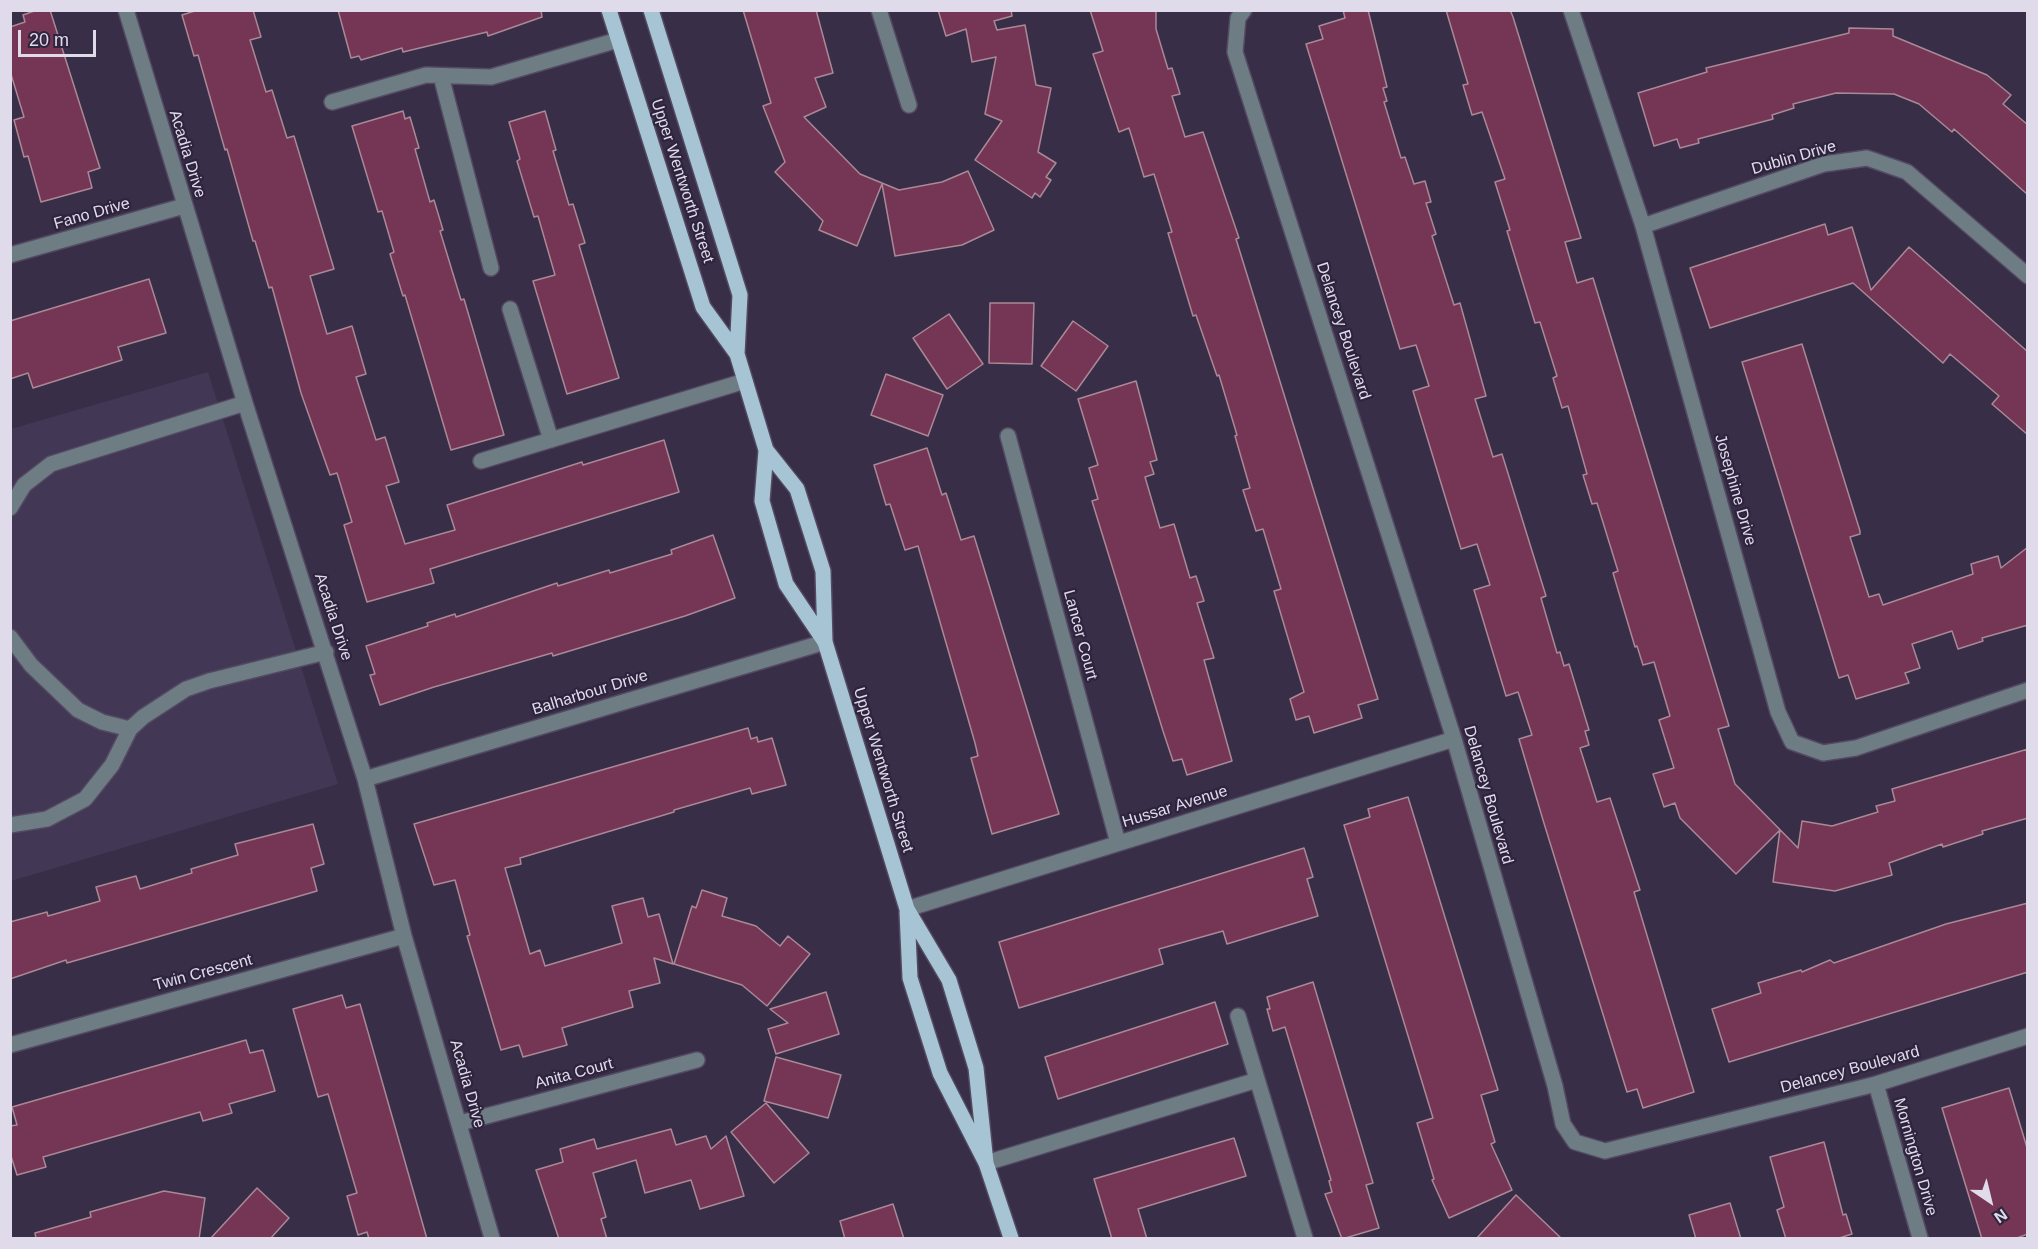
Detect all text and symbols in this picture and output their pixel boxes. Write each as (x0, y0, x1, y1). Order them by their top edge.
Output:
scale bar (21, 18, 99, 56)
text: 20 m (29, 30, 69, 50)
street label: Upper Wentworth Street (646, 97, 718, 265)
street label: Acadia Drive (165, 108, 209, 200)
street label: Dublin Drive (1749, 137, 1839, 179)
street label: Fano Drive (52, 194, 132, 234)
street label: Delancey Boulevard (1312, 260, 1374, 402)
street label: Josephine Drive (1710, 432, 1760, 548)
street label: Acadia Drive (310, 571, 356, 663)
street label: Lancer Court (1059, 588, 1101, 682)
street label: Balharbour Drive (530, 666, 650, 720)
street label: Upper Wentworth Street (849, 685, 917, 855)
street label: Delancey Boulevard (1459, 724, 1517, 866)
street label: Hussar Avenue (1120, 782, 1230, 832)
street label: Twin Crescent (152, 951, 254, 995)
street label: Acadia Drive (445, 1038, 489, 1130)
street label: Delancey Boulevard (1778, 1042, 1922, 1098)
street label: Anita Court (533, 1054, 615, 1094)
street label: Mornington Drive (1889, 1096, 1941, 1218)
north arrow (1960, 1171, 2020, 1231)
text: N (1991, 1206, 2010, 1226)

